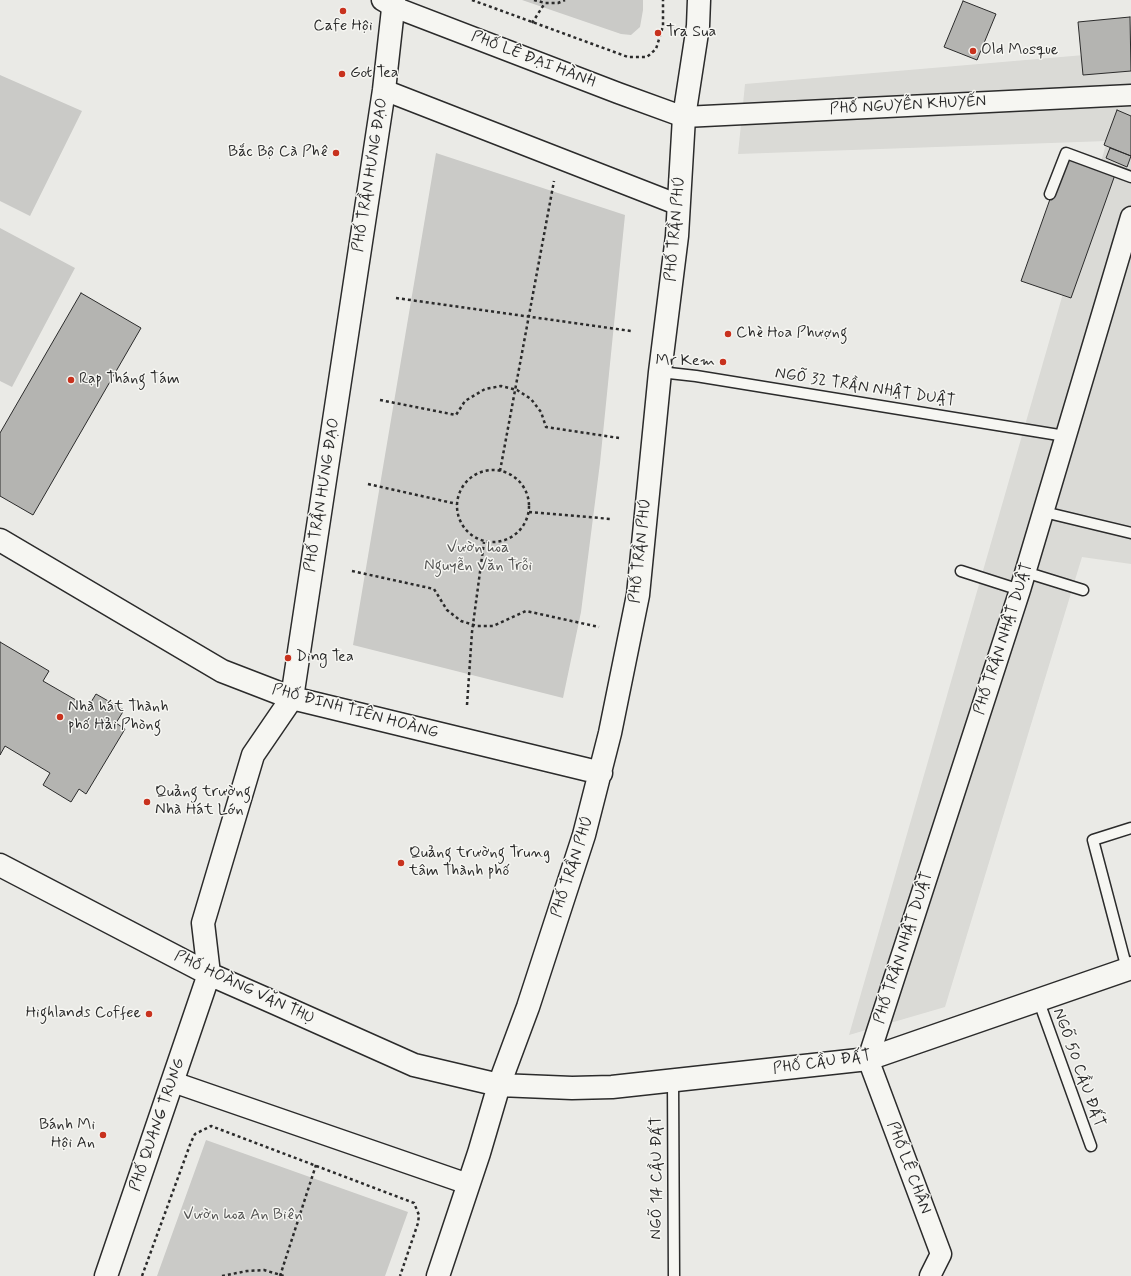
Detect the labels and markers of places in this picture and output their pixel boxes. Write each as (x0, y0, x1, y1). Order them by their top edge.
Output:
marker: Cafe Hội (338, 6, 348, 16)
place label: Cafe Hội (313, 17, 373, 37)
place label: Tra Sua (666, 23, 716, 43)
marker: Tra Sua (653, 28, 663, 38)
place label: Old Mosque (981, 41, 1058, 61)
marker: Old Mosque (968, 46, 978, 56)
place label: Got Tea (350, 64, 399, 84)
marker: Got Tea (337, 69, 347, 79)
place label: Bắc Bộ Cà Phê (228, 143, 328, 163)
marker: Bắc Bộ Cà Phê (331, 148, 341, 158)
place label: Chè Hoa Phượng (736, 324, 847, 344)
marker: Chè Hoa Phượng (723, 329, 733, 339)
place label: Mr Kem (656, 352, 715, 372)
marker: Mr Kem (718, 357, 728, 367)
place label: Rạp Tháng Tám (79, 370, 180, 390)
marker: Rạp Tháng Tám (66, 375, 76, 385)
place label: Ding Tea (296, 648, 354, 668)
marker: Ding Tea (283, 653, 293, 663)
place label: Nhà hát Thành phố Hải Phòng (68, 698, 168, 736)
marker: Nhà hát Thành phố Hải Phòng (55, 712, 65, 722)
place label: Quảng trường Nhà Hát Lớn (155, 783, 251, 821)
marker: Quảng trường Nhà Hát Lớn (142, 797, 152, 807)
place label: Quảng trường Trung tâm Thành phố (409, 844, 550, 882)
marker: Quảng trường Trung tâm Thành phố (396, 858, 406, 868)
place label: Highlands Coffee (26, 1004, 141, 1024)
marker: Highlands Coffee (144, 1009, 154, 1019)
place label: Bánh Mi Hội An (39, 1116, 95, 1154)
marker: Bánh Mi Hội An (98, 1130, 108, 1140)

